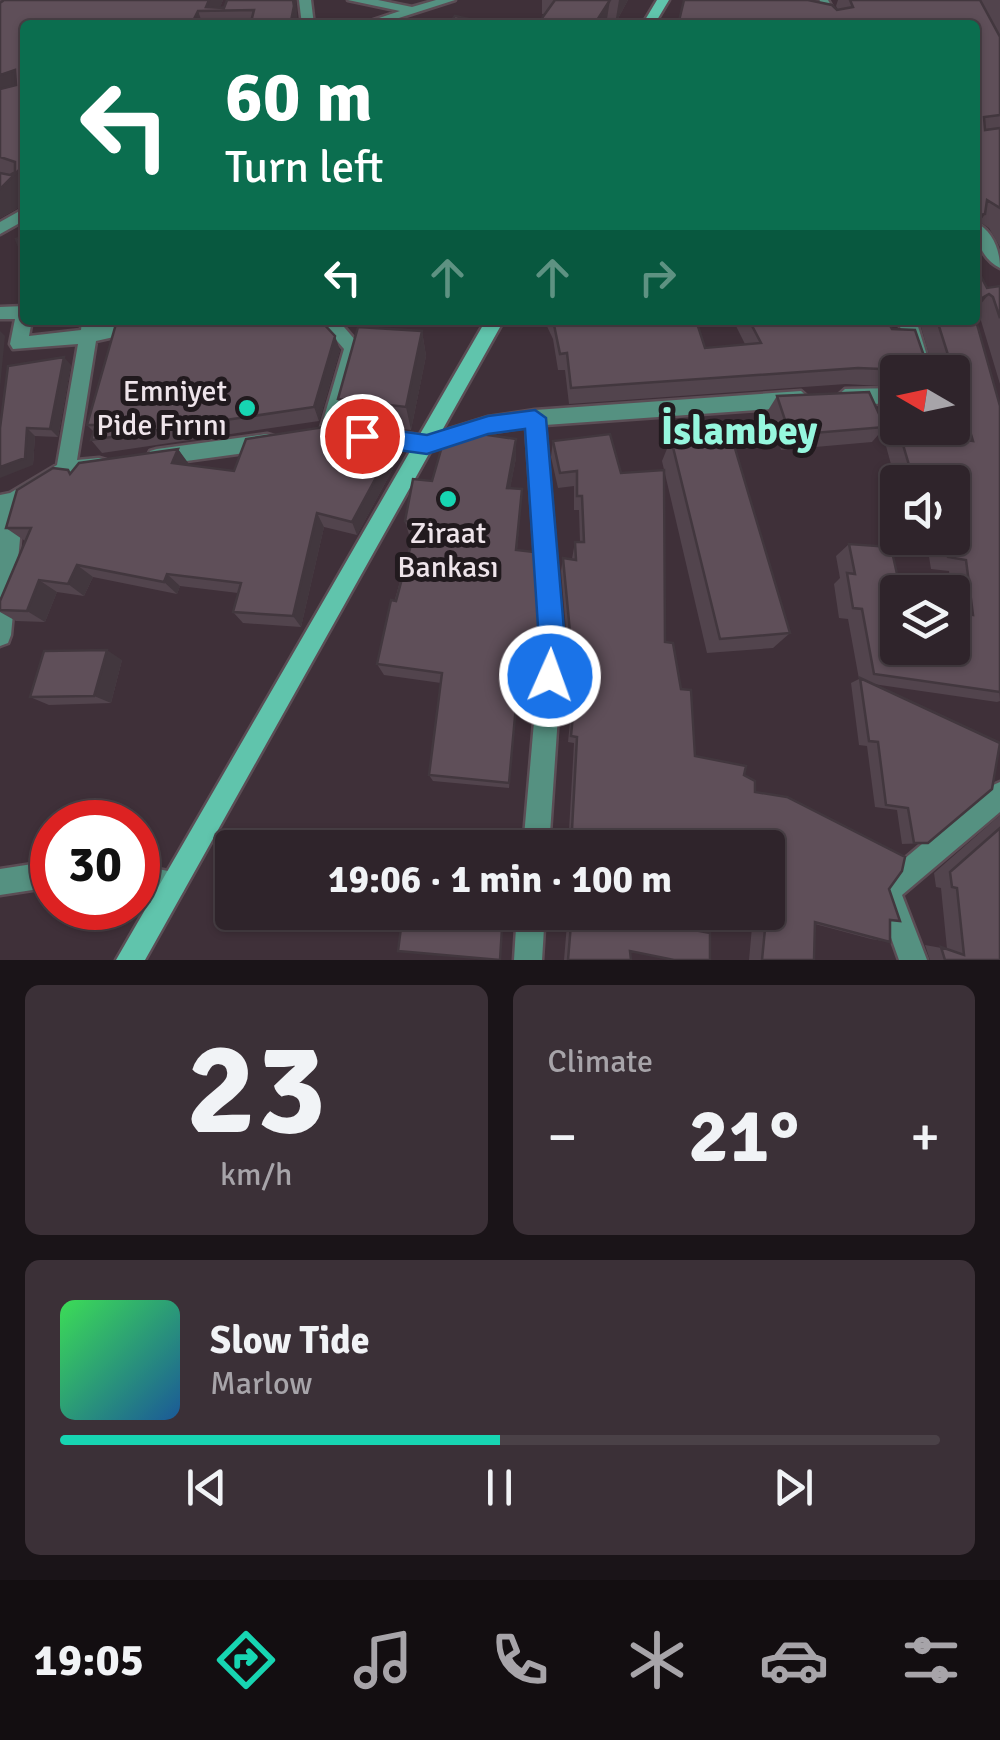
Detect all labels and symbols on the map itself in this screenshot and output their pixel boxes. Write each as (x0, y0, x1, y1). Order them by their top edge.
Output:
north arrow (880, 355, 970, 445)
place label: Emniyet Pide Fırını (96, 373, 227, 444)
pin (320, 394, 405, 479)
marker: Emniyet Pide Fırını (236, 397, 258, 419)
district label: İslambey (661, 406, 817, 456)
marker: Ziraat Bankası (437, 488, 459, 510)
place label: Ziraat Bankası (397, 515, 499, 586)
position arrow (498, 624, 602, 728)
speed limit sign: 30 (30, 800, 160, 930)

